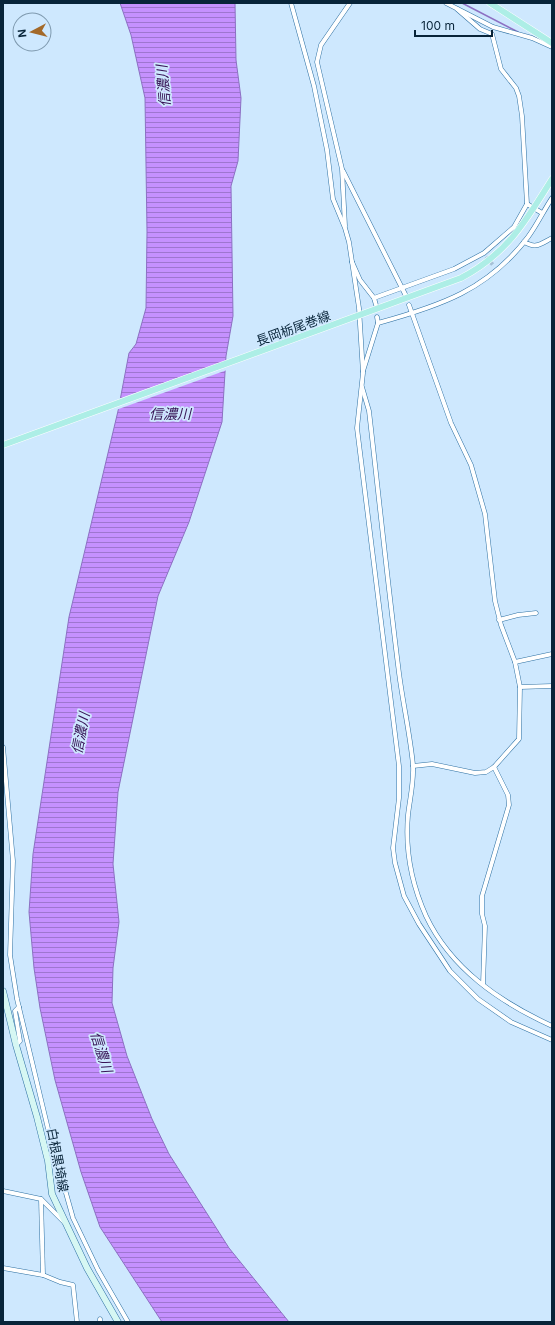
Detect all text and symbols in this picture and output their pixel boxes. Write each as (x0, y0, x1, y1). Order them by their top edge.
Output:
north arrow (12, 12, 52, 52)
scale bar (415, 12, 492, 38)
text: 100 m (421, 18, 455, 33)
text: N (15, 28, 30, 38)
water label: 信濃川 (153, 62, 173, 108)
street label: 長岡栃尾巻線 (254, 307, 332, 349)
water label: 信濃川 (149, 405, 193, 422)
water label: 信濃川 (68, 709, 93, 755)
water label: 信濃川 (88, 1029, 117, 1076)
street label: 白根黒埼線 (44, 1127, 72, 1193)

